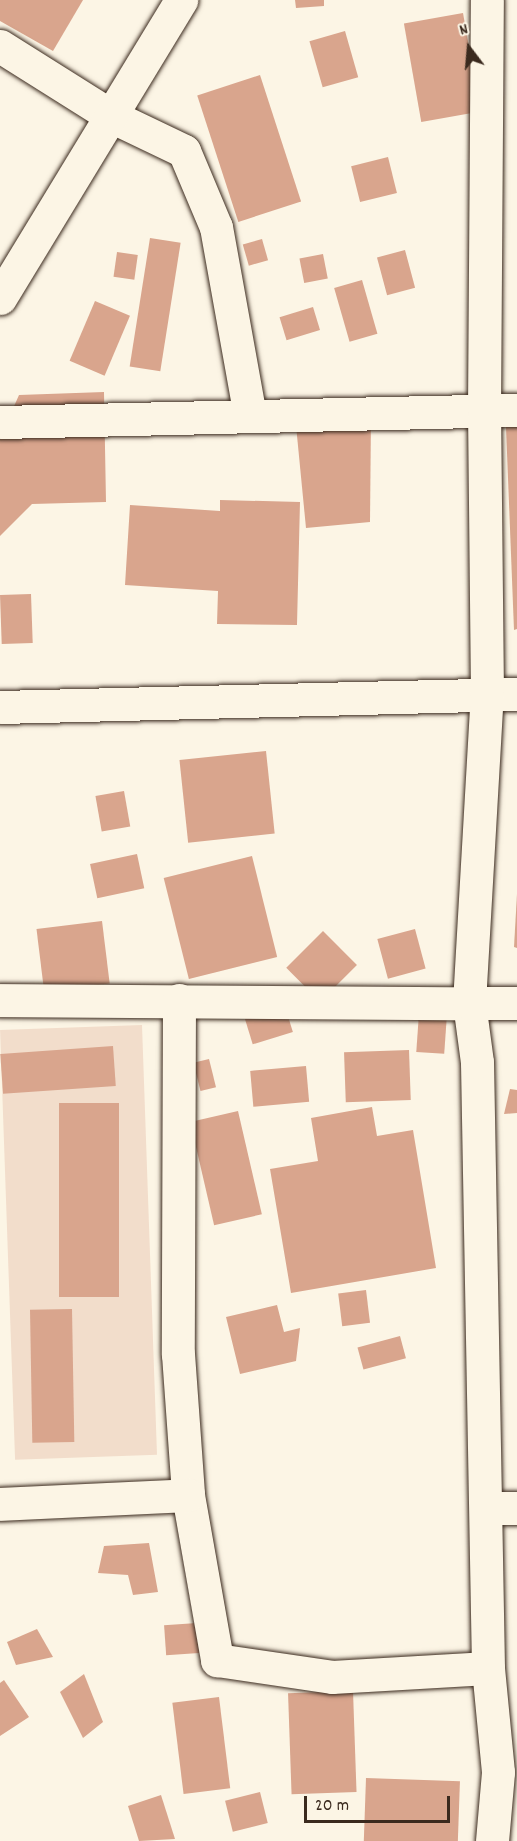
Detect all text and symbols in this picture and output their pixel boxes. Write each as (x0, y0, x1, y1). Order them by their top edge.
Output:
north arrow (439, 18, 499, 78)
text: N (457, 18, 471, 42)
scale bar (307, 1784, 452, 1822)
text: 20 m (315, 1794, 349, 1819)

